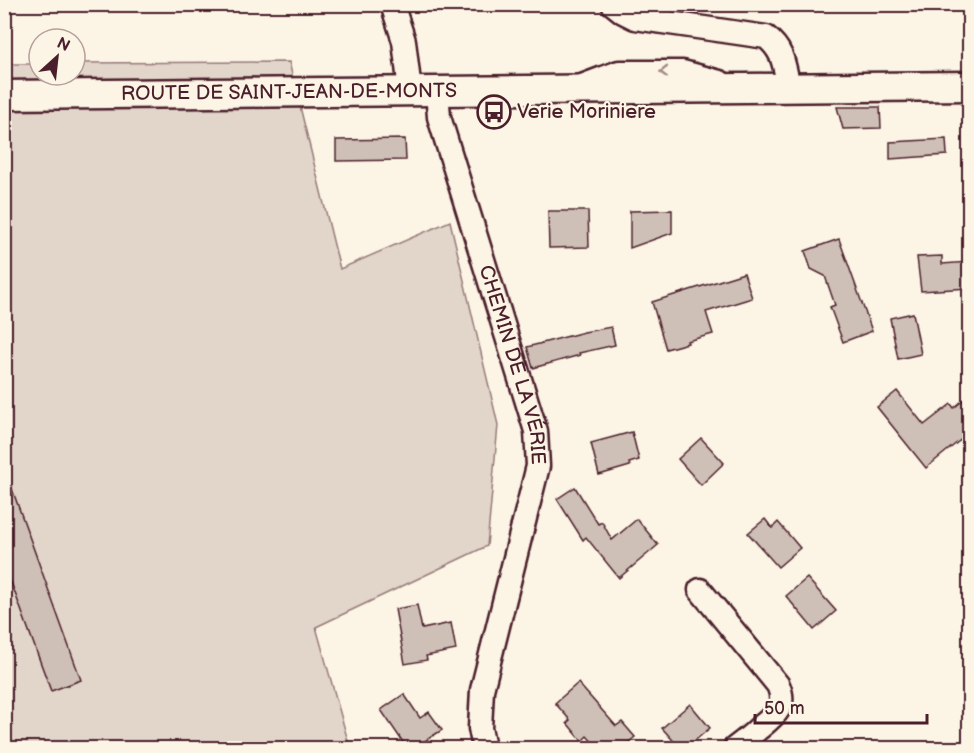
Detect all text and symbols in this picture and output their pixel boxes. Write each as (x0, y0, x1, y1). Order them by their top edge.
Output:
north arrow (27, 27, 87, 87)
text: N (53, 34, 73, 56)
one-way arrow (659, 66, 668, 78)
street label: ROUTE DE SAINT-JEAN-DE-MONTS (121, 79, 457, 106)
bus stop icon: Verie Moriniere (476, 94, 512, 130)
place label: Verie Moriniere (517, 100, 656, 124)
street label: CHEMIN DE LA VÉRIE (473, 262, 550, 465)
scale bar (755, 687, 928, 725)
text: 50 m (764, 698, 805, 719)

